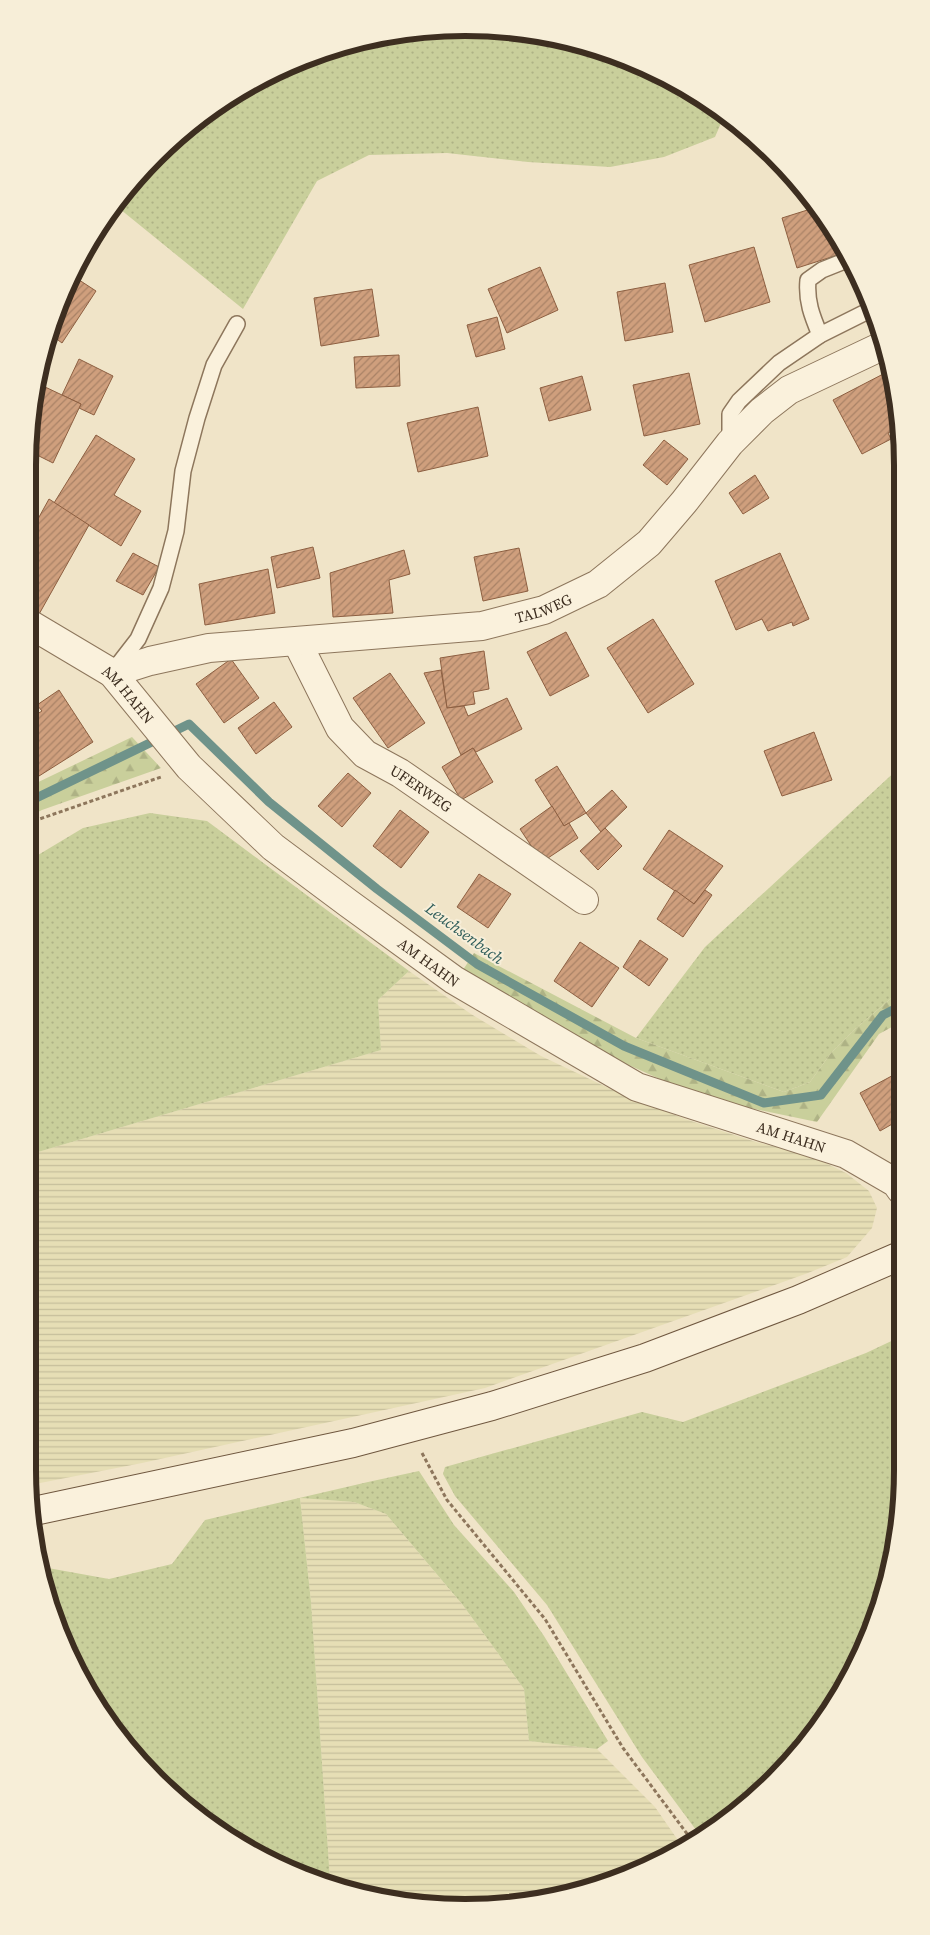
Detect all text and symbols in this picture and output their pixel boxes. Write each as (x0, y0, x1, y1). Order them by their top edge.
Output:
street label: TALWEG (513, 588, 575, 628)
street label: AM HAHN (99, 659, 159, 728)
street label: UFERWEG (387, 759, 457, 817)
water label: Leuchsenbach (421, 896, 509, 969)
street label: AM HAHN (394, 932, 464, 991)
street label: AM HAHN (754, 1116, 829, 1157)

